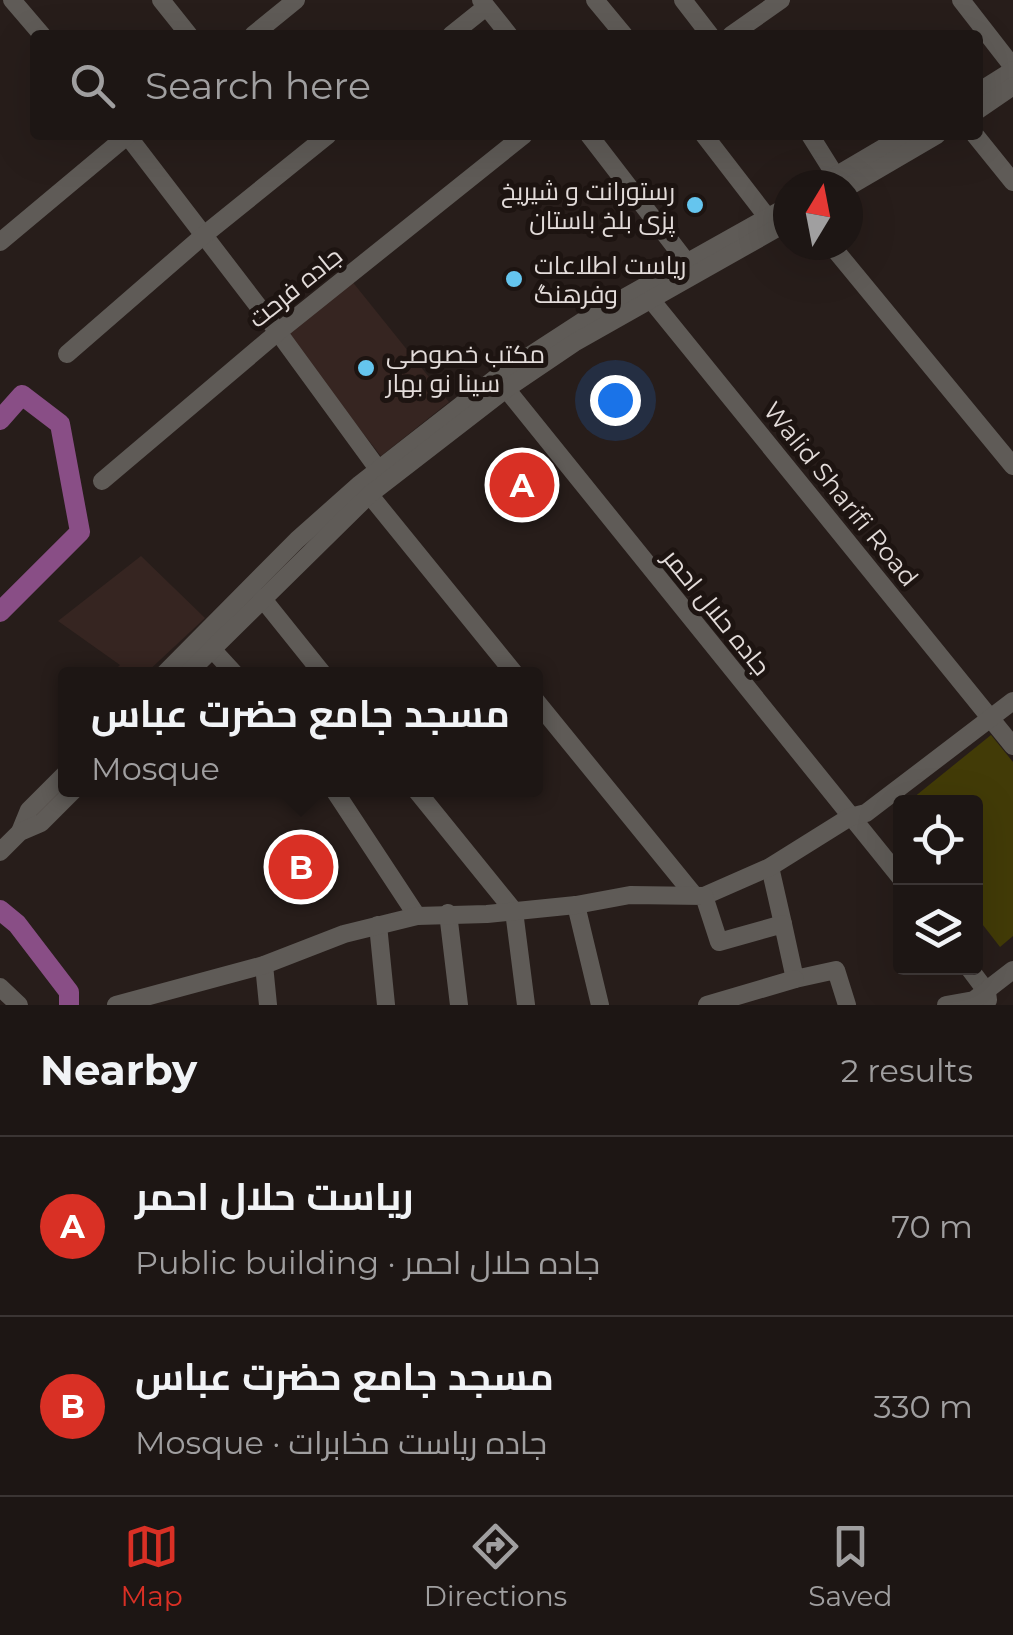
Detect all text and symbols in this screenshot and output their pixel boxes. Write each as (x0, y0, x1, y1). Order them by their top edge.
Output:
search box (30, 30, 983, 140)
icon: search (65, 58, 120, 113)
text: Search here (145, 62, 371, 109)
north arrow (773, 170, 863, 260)
place label: رستورانت و شیریخ پزی بلخ باستان (501, 176, 675, 237)
marker: رستورانت و شیریخ پزی بلخ باستان (684, 194, 706, 216)
street label: جاده فرحت (242, 240, 348, 334)
place label: ریاست اطلاعات وفرهنگ (534, 250, 686, 309)
marker: ریاست اطلاعات وفرهنگ (503, 268, 525, 290)
place label: مکتب خصوصی سینا نو بهار (384, 339, 545, 398)
marker: مکتب خصوصی سینا نو بهار (355, 357, 377, 379)
your location (590, 375, 641, 426)
street label: Walid Sharifi Road (757, 396, 925, 592)
pin: A (490, 448, 554, 522)
street label: جاده حلال احمر (656, 541, 777, 681)
popup (58, 667, 543, 797)
text: مسجد جامع حضرت عباس (91, 690, 510, 737)
text: Mosque (91, 749, 220, 788)
map controls (893, 795, 983, 975)
button: locate (893, 795, 983, 885)
pin: B (268, 830, 334, 904)
button: layers (893, 885, 983, 975)
text: Nearby (40, 1044, 197, 1096)
text: 2 results (841, 1051, 973, 1090)
text: ریاست حلال احمر (135, 1173, 414, 1220)
text: A (60, 1207, 85, 1246)
text: 70 m (891, 1207, 973, 1246)
text: Public building · جاده حلال احمر (135, 1243, 600, 1282)
text: مسجد جامع حضرت عباس (135, 1353, 554, 1400)
text: B (60, 1387, 85, 1426)
text: 330 m (874, 1387, 973, 1426)
text: Mosque · جاده ریاست مخابرات (135, 1423, 547, 1462)
tab: Map (121, 1519, 183, 1613)
tab: Directions (424, 1519, 567, 1613)
tab: Saved (808, 1519, 892, 1613)

